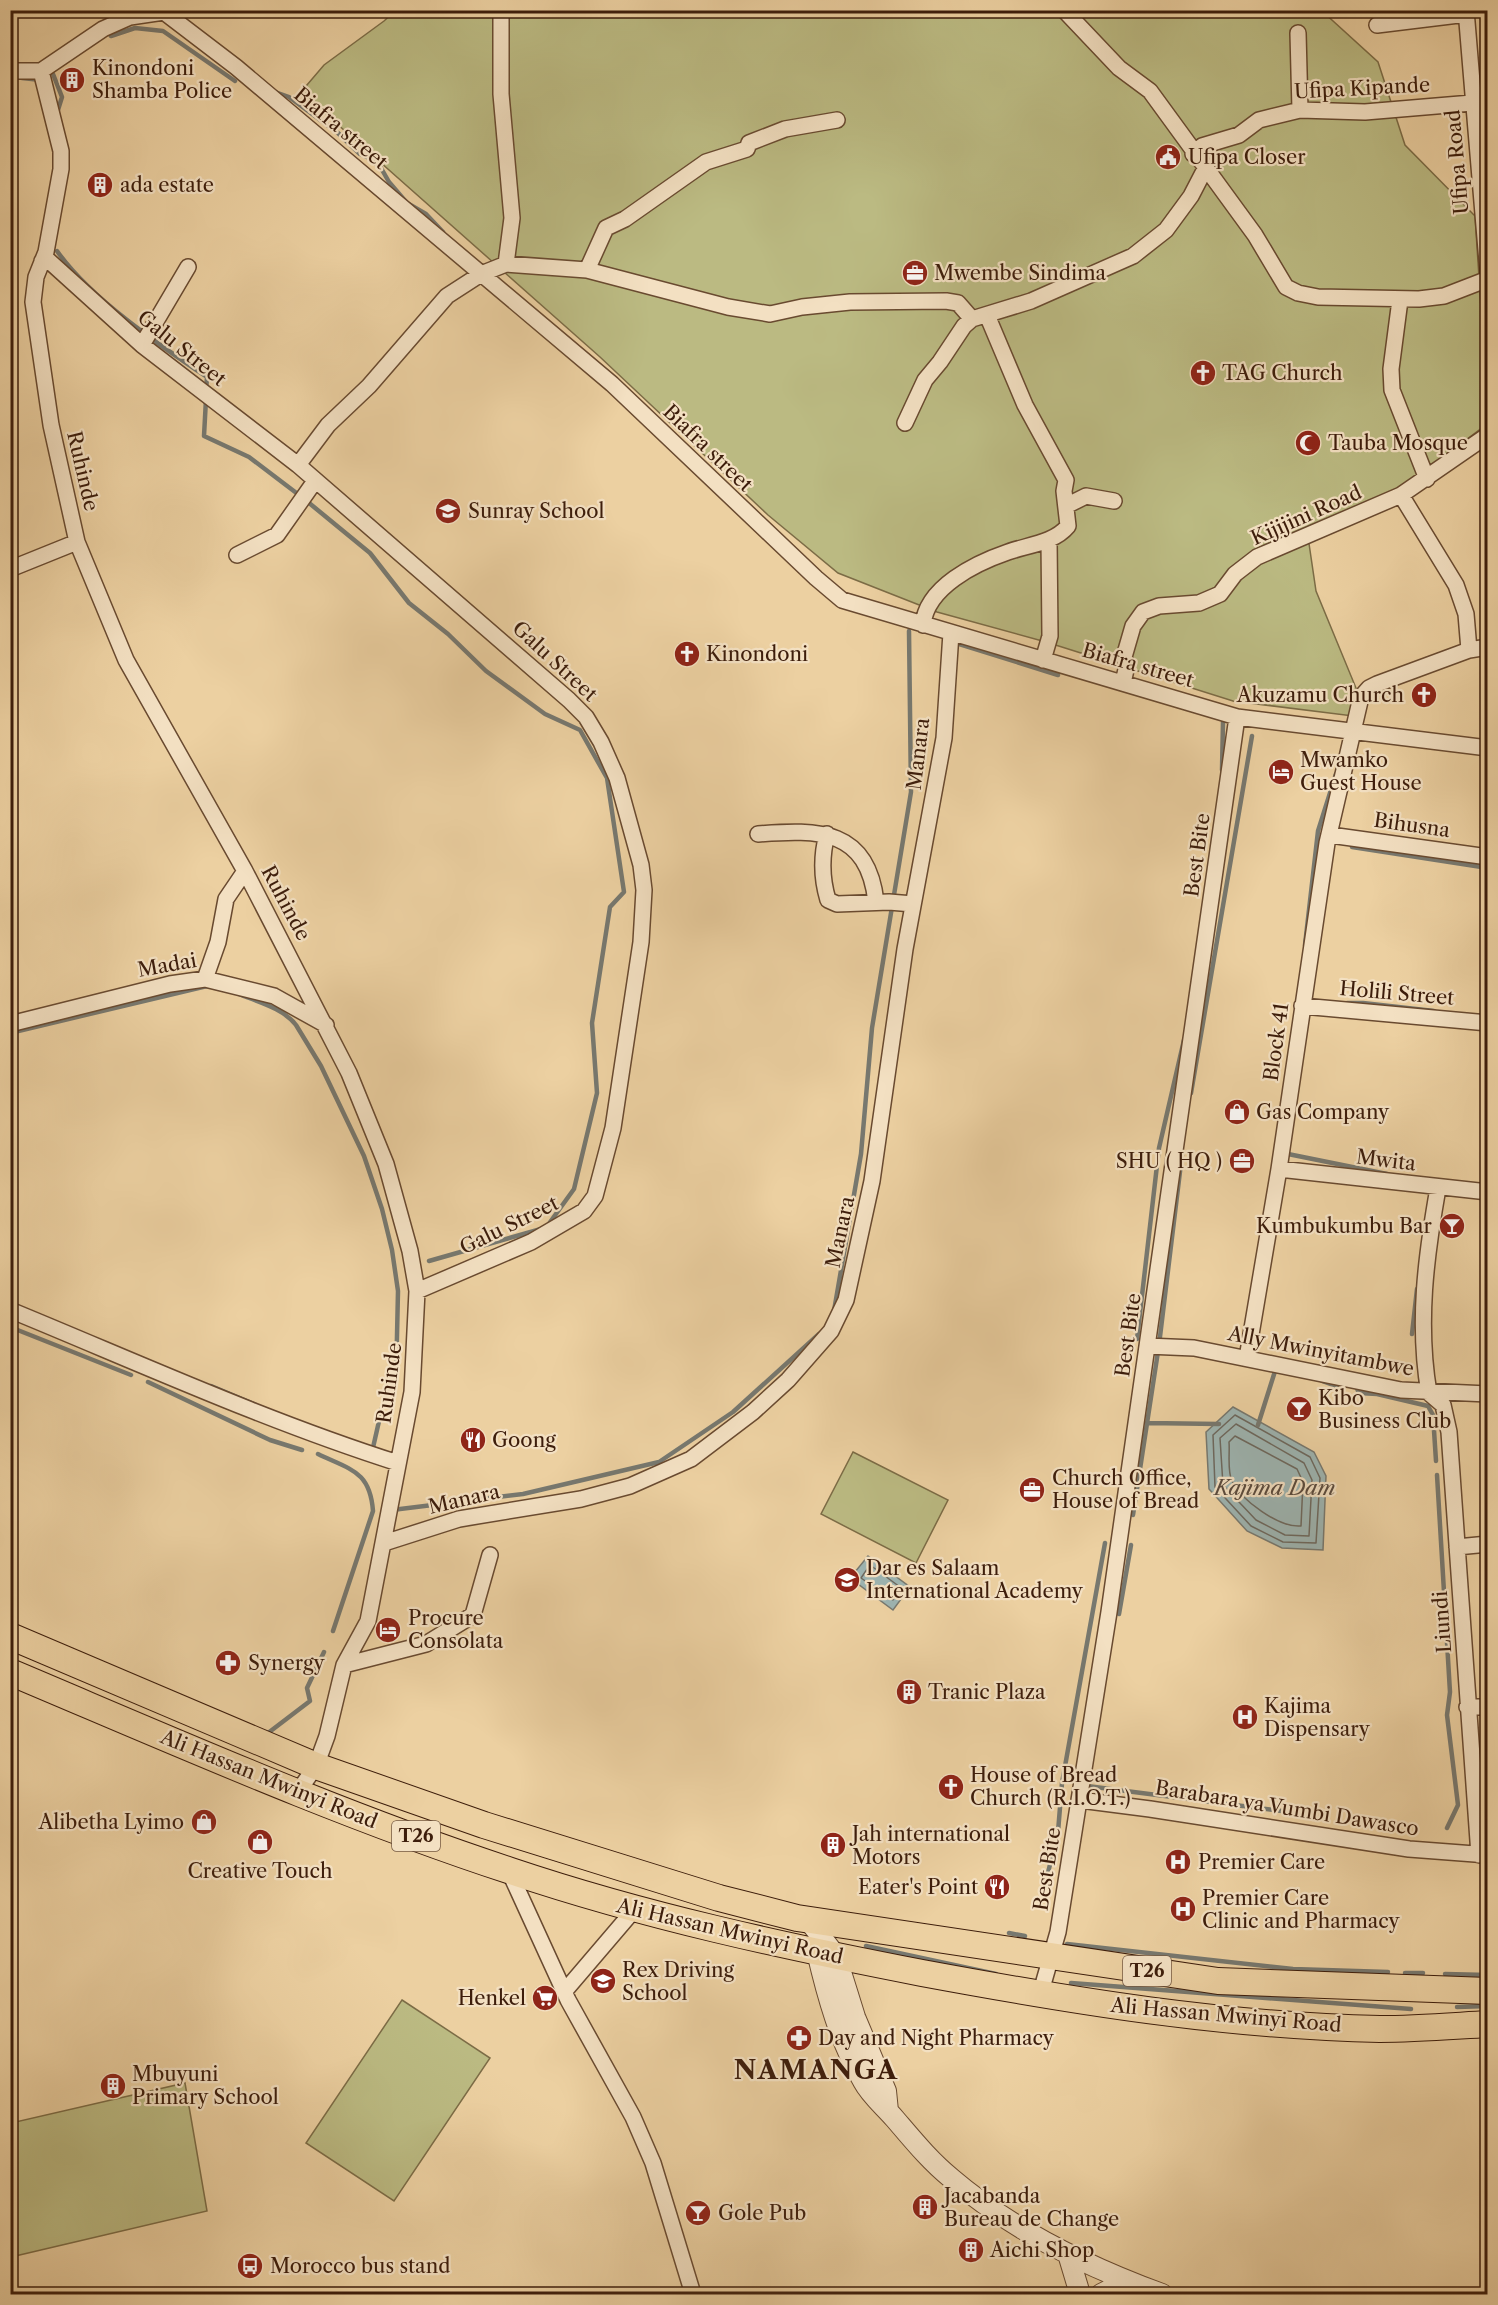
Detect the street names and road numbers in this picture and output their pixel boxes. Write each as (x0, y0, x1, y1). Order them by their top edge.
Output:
street label: Ufipa Kipande (1293, 72, 1431, 104)
street label: Biafra street (289, 82, 393, 174)
street label: Ufipa Road (1440, 109, 1474, 215)
street label: Galu Street (133, 305, 231, 391)
street label: Biafra street (658, 399, 758, 497)
street label: Ruhinde (62, 429, 104, 513)
street label: Kijijini Road (1247, 480, 1365, 550)
street label: Galu Street (508, 616, 602, 706)
street label: Biafra street (1079, 638, 1197, 692)
street label: Manara (902, 716, 934, 791)
street label: Bihusna (1372, 808, 1452, 842)
street label: Best Bite (1179, 812, 1215, 898)
street label: Ruhinde (256, 861, 316, 945)
street label: Madai (136, 948, 198, 982)
street label: Holili Street (1339, 976, 1455, 1010)
street label: Block 41 (1259, 1001, 1293, 1083)
street label: Mwita (1355, 1144, 1418, 1176)
street label: Galu Street (456, 1191, 562, 1259)
street label: Manara (821, 1194, 859, 1270)
street label: Best Bite (1110, 1292, 1146, 1378)
street label: Ally Mwinyitambwe (1225, 1321, 1416, 1381)
street label: Ruhinde (371, 1341, 407, 1425)
street label: Manara (426, 1479, 502, 1519)
street label: Liundi (1428, 1590, 1456, 1654)
street label: Ali Hassan Mwinyi Road (156, 1724, 381, 1834)
street label: Barabara ya Vumbi Dawasco (1153, 1775, 1421, 1841)
road number: T26 (392, 1821, 440, 1851)
street label: Best Bite (1029, 1825, 1065, 1913)
street label: Ali Hassan Mwinyi Road (613, 1893, 846, 1969)
road number: T26 (1123, 1956, 1171, 1986)
street label: Ali Hassan Mwinyi Road (1108, 1993, 1343, 2037)

